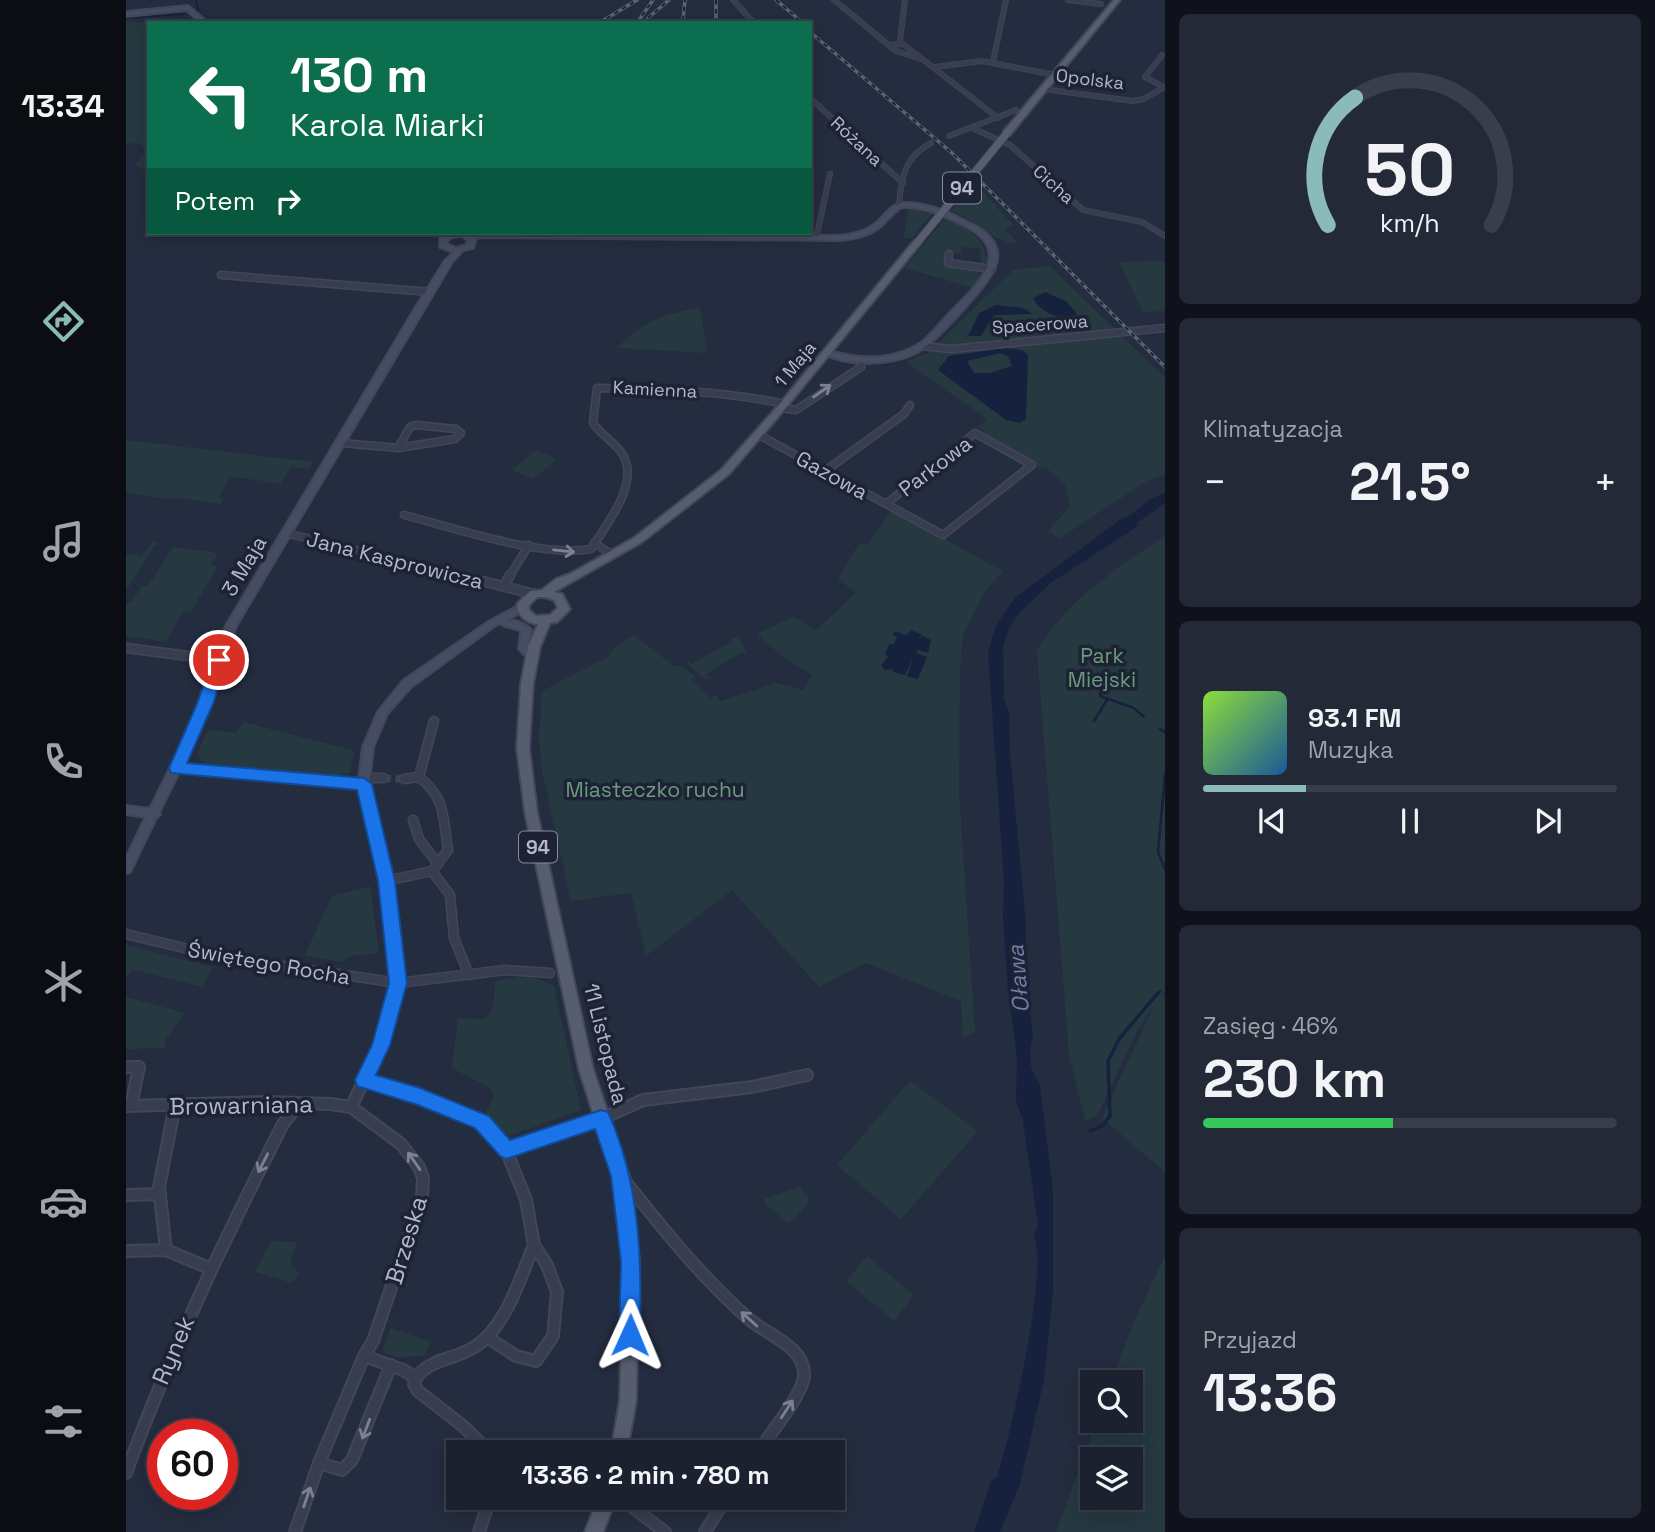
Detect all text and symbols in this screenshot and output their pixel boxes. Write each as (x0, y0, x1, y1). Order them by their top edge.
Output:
text: 130 m (290, 44, 428, 106)
icon: left (175, 49, 266, 140)
street label: Opolska (1055, 63, 1125, 95)
text: 13:34 (21, 86, 105, 126)
text: Karola Miarki (290, 105, 485, 145)
street label: Różana (826, 111, 888, 171)
text: 50 (1365, 123, 1455, 216)
street label: Cicha (1028, 159, 1080, 209)
road number: 94 (943, 172, 981, 204)
icon: right (269, 182, 307, 220)
text: Potem (175, 184, 255, 218)
text: km/h (1380, 207, 1440, 239)
icon: directions (39, 297, 88, 346)
street label: Spacerowa (991, 309, 1089, 339)
street label: 1 Maja (769, 336, 821, 392)
street label: Kamienna (612, 375, 698, 403)
one-way arrow (812, 384, 831, 398)
text: Klimatyzacja (1203, 414, 1343, 444)
street label: Parkowa (893, 430, 977, 502)
street label: Gazowa (791, 444, 873, 506)
text: 21.5° (1349, 449, 1471, 515)
text: − (1203, 458, 1227, 506)
text: + (1593, 458, 1617, 506)
icon: music (39, 517, 88, 566)
street label: Jana Kasprowicza (304, 525, 486, 595)
street label: 3 Maja (216, 531, 272, 601)
one-way arrow (552, 545, 574, 558)
pin (189, 630, 249, 690)
icon: arrive (200, 641, 238, 679)
park label: Park Miejski (1068, 642, 1136, 693)
text: 93.1 FM (1308, 701, 1401, 735)
text: Muzyka (1308, 735, 1393, 765)
icon: phone (39, 737, 88, 786)
park label: Miasteczko ruchu (566, 776, 744, 803)
icon: previous (1253, 802, 1291, 840)
icon: pause (1391, 802, 1429, 840)
icon: next (1529, 802, 1567, 840)
road number: 94 (519, 832, 557, 862)
street label: Świętego Rocha (186, 935, 352, 991)
water label: Oława (1000, 943, 1036, 1014)
icon: climate (39, 957, 88, 1006)
street label: 11 Listopada (578, 981, 634, 1107)
text: Zasięg · 46% (1203, 1011, 1338, 1041)
text: 230 km (1203, 1046, 1386, 1112)
street label: Browarniana (169, 1088, 313, 1122)
one-way arrow (256, 1152, 270, 1173)
one-way arrow (406, 1152, 421, 1171)
icon: car (39, 1177, 88, 1226)
street label: Brzeska (378, 1192, 434, 1288)
position arrow (593, 1298, 667, 1372)
street label: Rynek (145, 1311, 201, 1389)
one-way arrow (740, 1311, 758, 1327)
text: Przyjazd (1203, 1325, 1297, 1355)
text: 13:36 (1203, 1360, 1337, 1426)
map controls (1080, 1370, 1143, 1510)
button: search (1080, 1370, 1143, 1433)
icon: filters (39, 1397, 88, 1446)
one-way arrow (780, 1399, 794, 1419)
one-way arrow (358, 1417, 371, 1439)
speed limit sign: 60 (147, 1419, 238, 1510)
button: layers (1080, 1447, 1143, 1510)
text: 13:36 · 2 min · 780 m (522, 1458, 769, 1492)
one-way arrow (302, 1487, 314, 1509)

